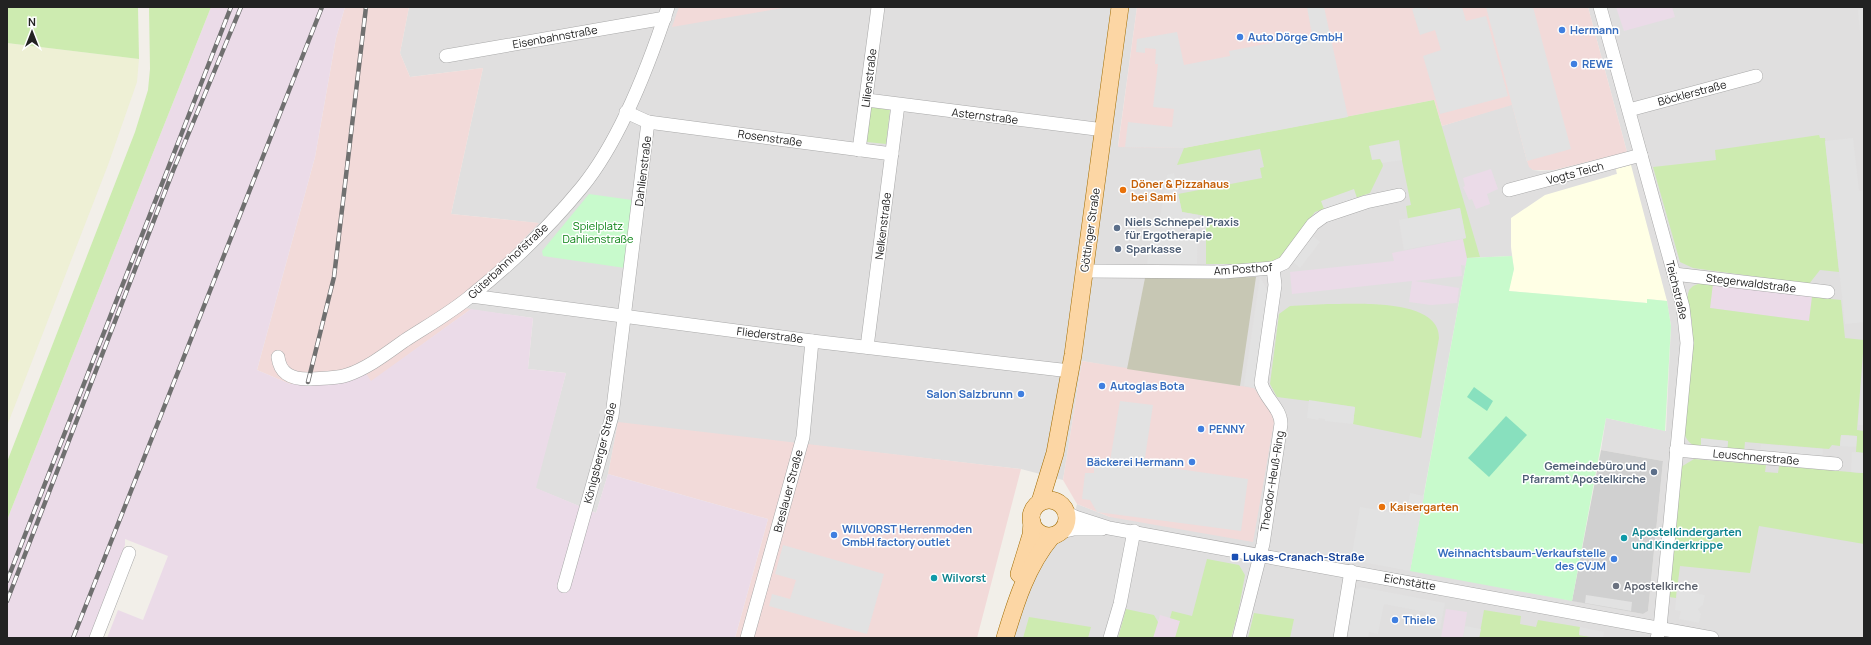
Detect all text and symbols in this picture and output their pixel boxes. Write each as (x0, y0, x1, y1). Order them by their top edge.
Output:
north arrow (12, 12, 52, 52)
text: N (28, 14, 36, 29)
street label: Eisenbahnstraße (511, 22, 599, 51)
place label: Hermann (1570, 22, 1619, 37)
marker: Hermann (1557, 25, 1567, 35)
place label: Auto Dörge GmbH (1248, 29, 1343, 44)
marker: Auto Dörge GmbH (1235, 32, 1245, 42)
street label: Lilienstraße (857, 47, 880, 108)
place label: REWE (1582, 56, 1613, 71)
marker: REWE (1569, 59, 1579, 69)
street label: Böcklerstraße (1656, 76, 1728, 109)
street label: Asternstraße (951, 104, 1020, 127)
street label: Rosenstraße (737, 126, 804, 150)
street label: Dahlienstraße (631, 134, 654, 207)
street label: Vogts Teich (1545, 158, 1605, 187)
place label: Döner & Pizzahaus bei Sami (1131, 176, 1229, 204)
marker: Döner & Pizzahaus bei Sami (1118, 185, 1128, 195)
street label: Göttinger Straße (1076, 186, 1103, 273)
street label: Nelkenstraße (871, 191, 894, 260)
place label: Niels Schnepel Praxis für Ergotherapie (1125, 214, 1239, 242)
park label: Spielplatz Dahlienstraße (562, 218, 634, 246)
street label: Güterbahnhofstraße (464, 219, 551, 302)
marker: Niels Schnepel Praxis für Ergotherapie (1112, 223, 1122, 233)
place label: Sparkasse (1126, 241, 1182, 256)
marker: Sparkasse (1113, 244, 1123, 254)
street label: Am Posthof (1213, 259, 1273, 278)
street label: Teichstraße (1663, 259, 1692, 322)
street label: Stegerwaldstraße (1705, 270, 1798, 296)
street label: Fliederstraße (736, 323, 805, 346)
place label: Autoglas Bota (1110, 378, 1185, 393)
marker: Autoglas Bota (1097, 381, 1107, 391)
place label: Salon Salzbrunn (926, 386, 1013, 401)
marker: Salon Salzbrunn (1016, 389, 1026, 399)
street label: Königsberger Straße (580, 400, 619, 505)
place label: PENNY (1209, 421, 1245, 436)
marker: PENNY (1196, 424, 1206, 434)
street label: Theodor-Heuß-Ring (1256, 429, 1287, 532)
street label: Leuschnerstraße (1712, 445, 1800, 468)
street label: Breslauer Straße (769, 447, 806, 534)
place label: Bäckerei Hermann (1087, 454, 1184, 469)
marker: Bäckerei Hermann (1187, 457, 1197, 467)
place label: Gemeindebüro und Pfarramt Apostelkirche (1522, 458, 1646, 486)
marker: Gemeindebüro und Pfarramt Apostelkirche (1649, 467, 1659, 477)
place label: Kaisergarten (1390, 499, 1459, 514)
marker: Kaisergarten (1377, 502, 1387, 512)
place label: WILVORST Herrenmoden GmbH factory outlet (842, 521, 972, 549)
place label: Apostelkindergarten und Kinderkrippe (1632, 524, 1742, 552)
marker: WILVORST Herrenmoden GmbH factory outlet (829, 530, 839, 540)
marker: Apostelkindergarten und Kinderkrippe (1619, 533, 1629, 543)
place label: Weihnachtsbaum-Verkaufstelle des CVJM (1438, 545, 1606, 573)
place label: Lukas-Cranach-Straße (1243, 549, 1365, 564)
marker: Lukas-Cranach-Straße (1230, 552, 1240, 562)
marker: Weihnachtsbaum-Verkaufstelle des CVJM (1609, 554, 1619, 564)
place label: Wilvorst (942, 570, 986, 585)
street label: Eichstätte (1383, 570, 1438, 594)
marker: Wilvorst (929, 573, 939, 583)
place label: Apostelkirche (1624, 578, 1698, 593)
marker: Apostelkirche (1611, 581, 1621, 591)
place label: Thiele (1403, 612, 1436, 627)
marker: Thiele (1390, 615, 1400, 625)

